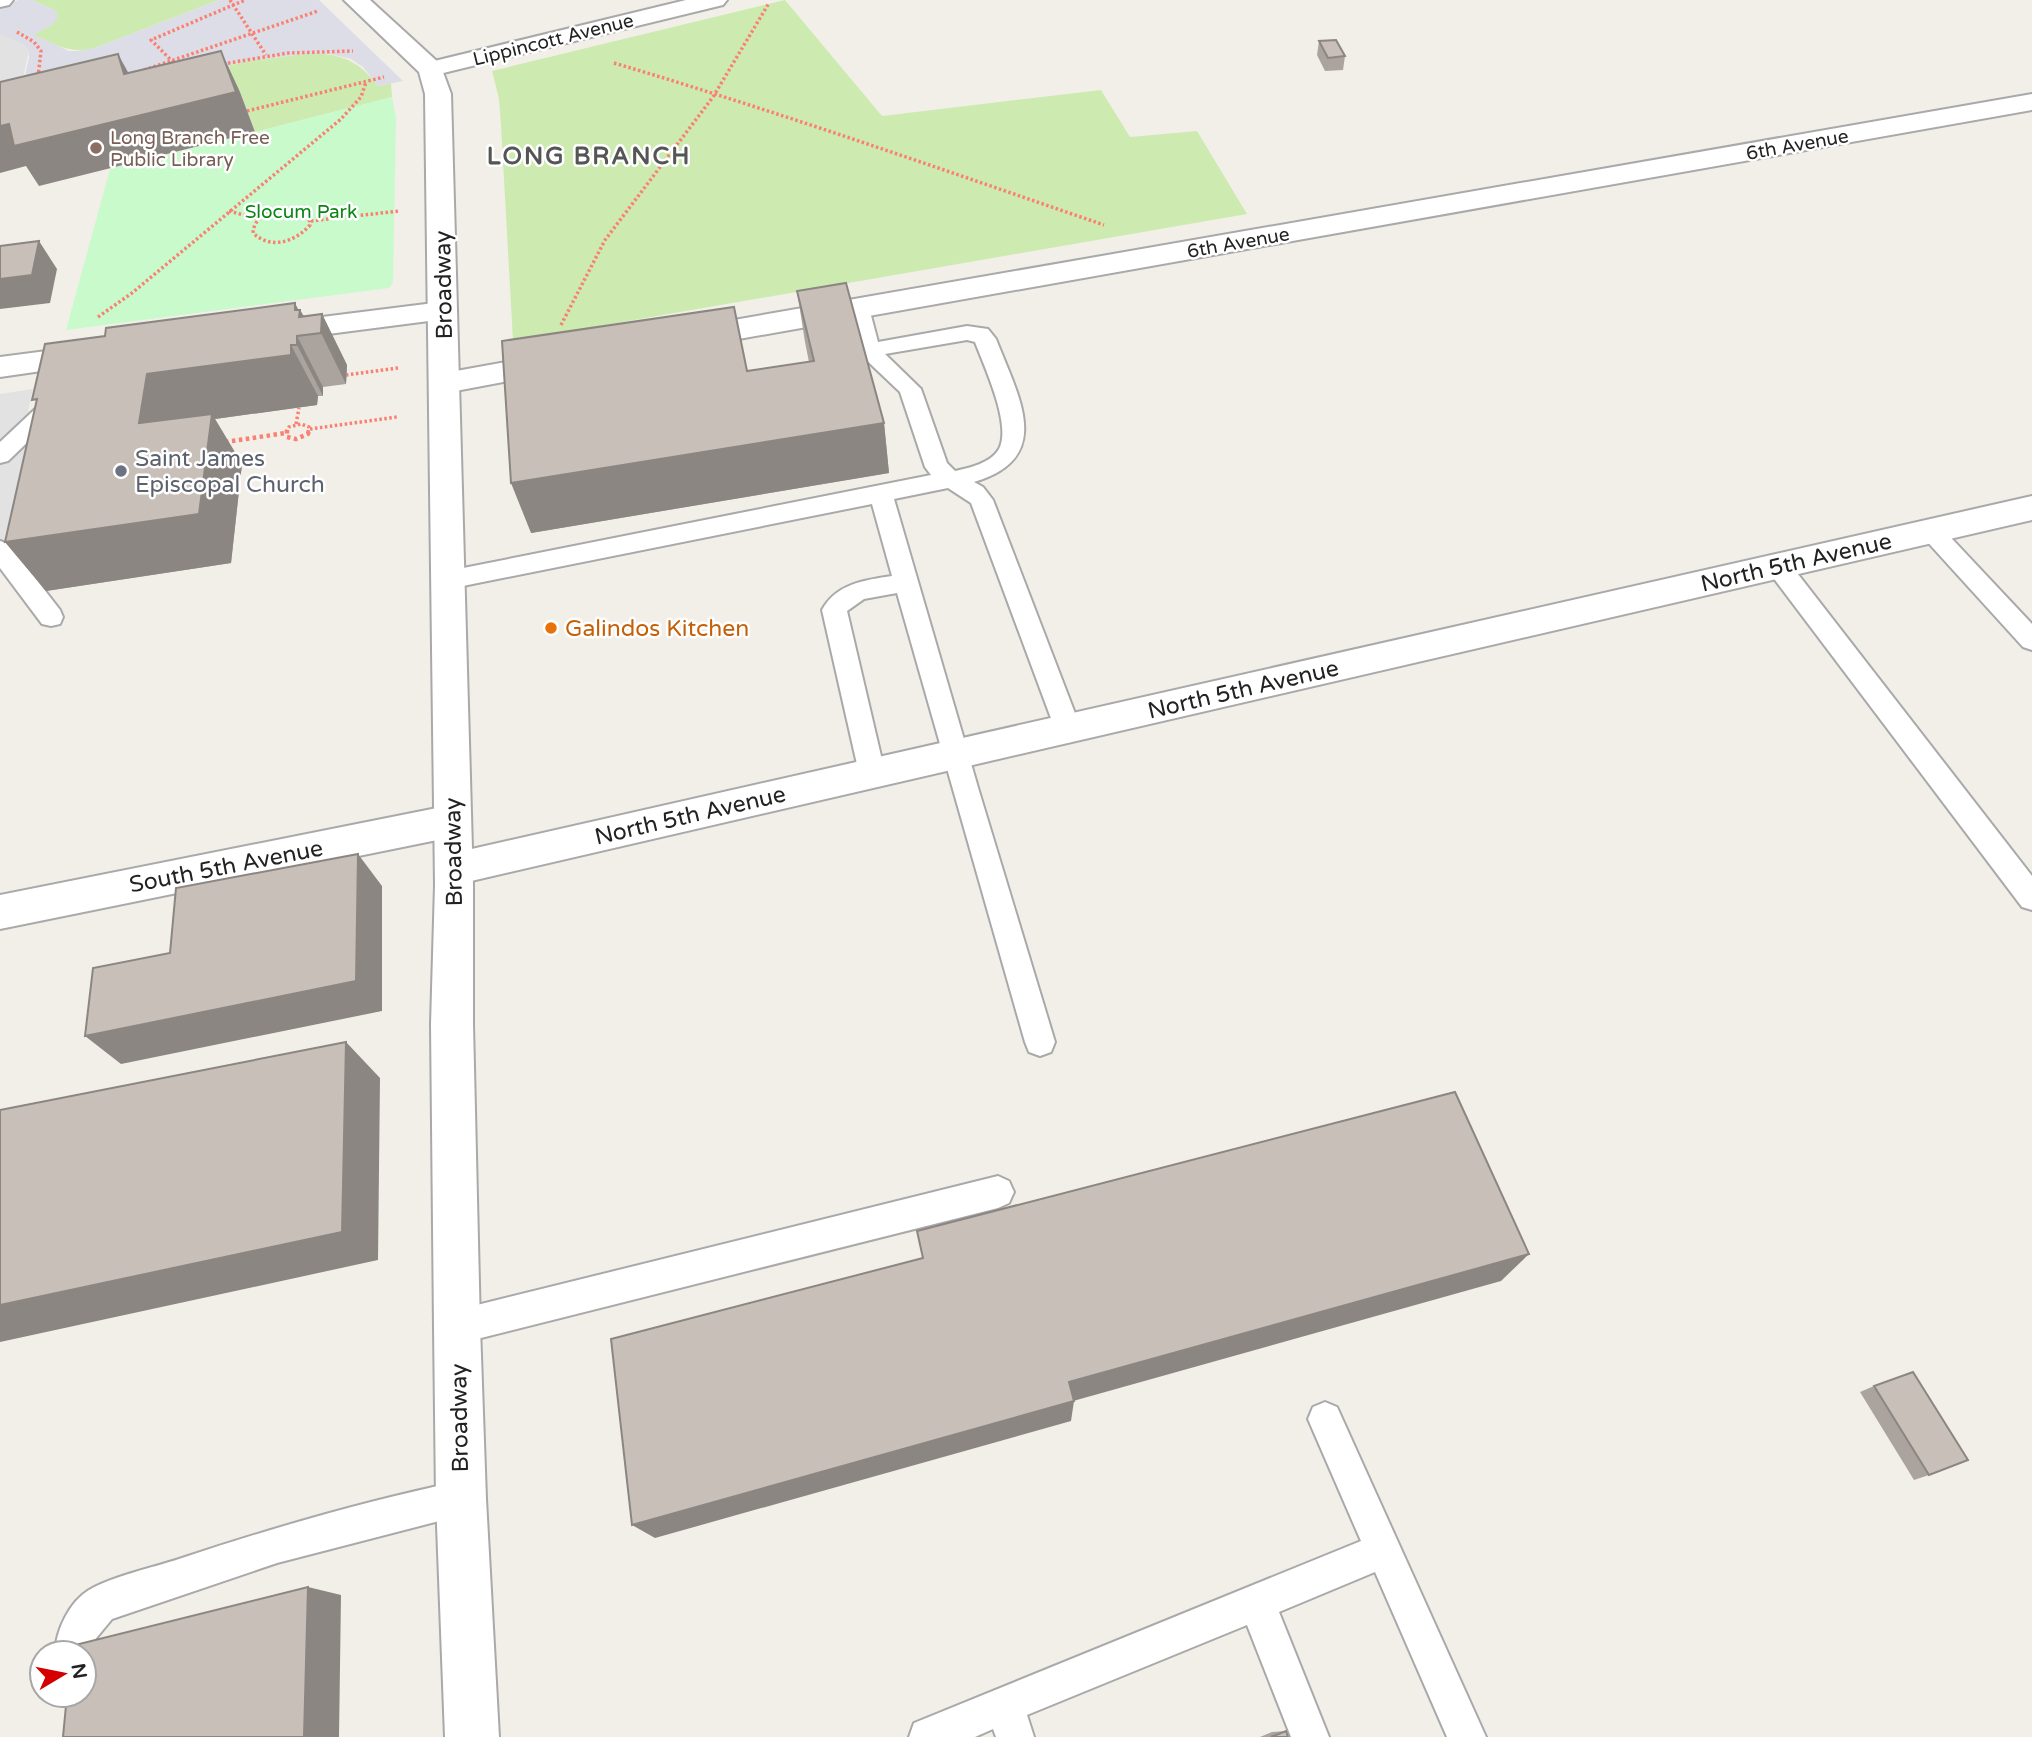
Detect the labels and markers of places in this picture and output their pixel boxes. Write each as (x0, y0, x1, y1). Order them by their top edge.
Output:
place label: Long Branch Free Public Library (110, 127, 270, 171)
marker: Long Branch Free Public Library (88, 140, 104, 156)
place label: Saint James Episcopal Church (135, 445, 325, 499)
marker: Saint James Episcopal Church (113, 463, 129, 479)
place label: Galindos Kitchen (565, 615, 749, 643)
marker: Galindos Kitchen (543, 620, 559, 636)

